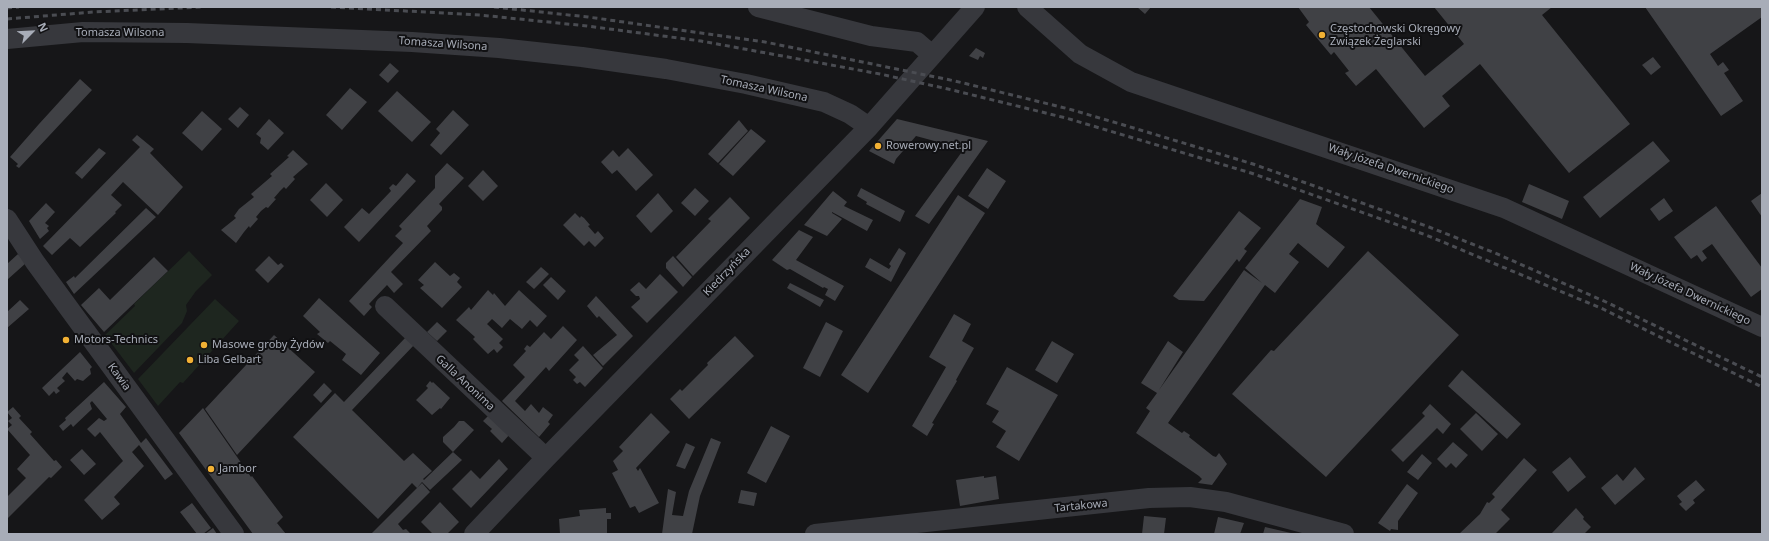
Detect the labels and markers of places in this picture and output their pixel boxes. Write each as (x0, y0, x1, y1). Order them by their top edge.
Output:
place label: Częstochowski Okręgowy Związek Żeglarski (1330, 22, 1461, 48)
marker: Częstochowski Okręgowy Związek Żeglarski (1317, 30, 1327, 40)
place label: Rowerowy.net.pl (886, 139, 971, 153)
marker: Rowerowy.net.pl (873, 141, 883, 151)
place label: Motors-Technics (74, 333, 158, 347)
marker: Motors-Technics (61, 335, 71, 345)
place label: Masowe groby Żydów (212, 338, 324, 352)
marker: Masowe groby Żydów (199, 340, 209, 350)
place label: Liba Gelbart (198, 353, 261, 367)
marker: Liba Gelbart (185, 355, 195, 365)
place label: Jambor (219, 462, 256, 476)
marker: Jambor (206, 464, 216, 474)

